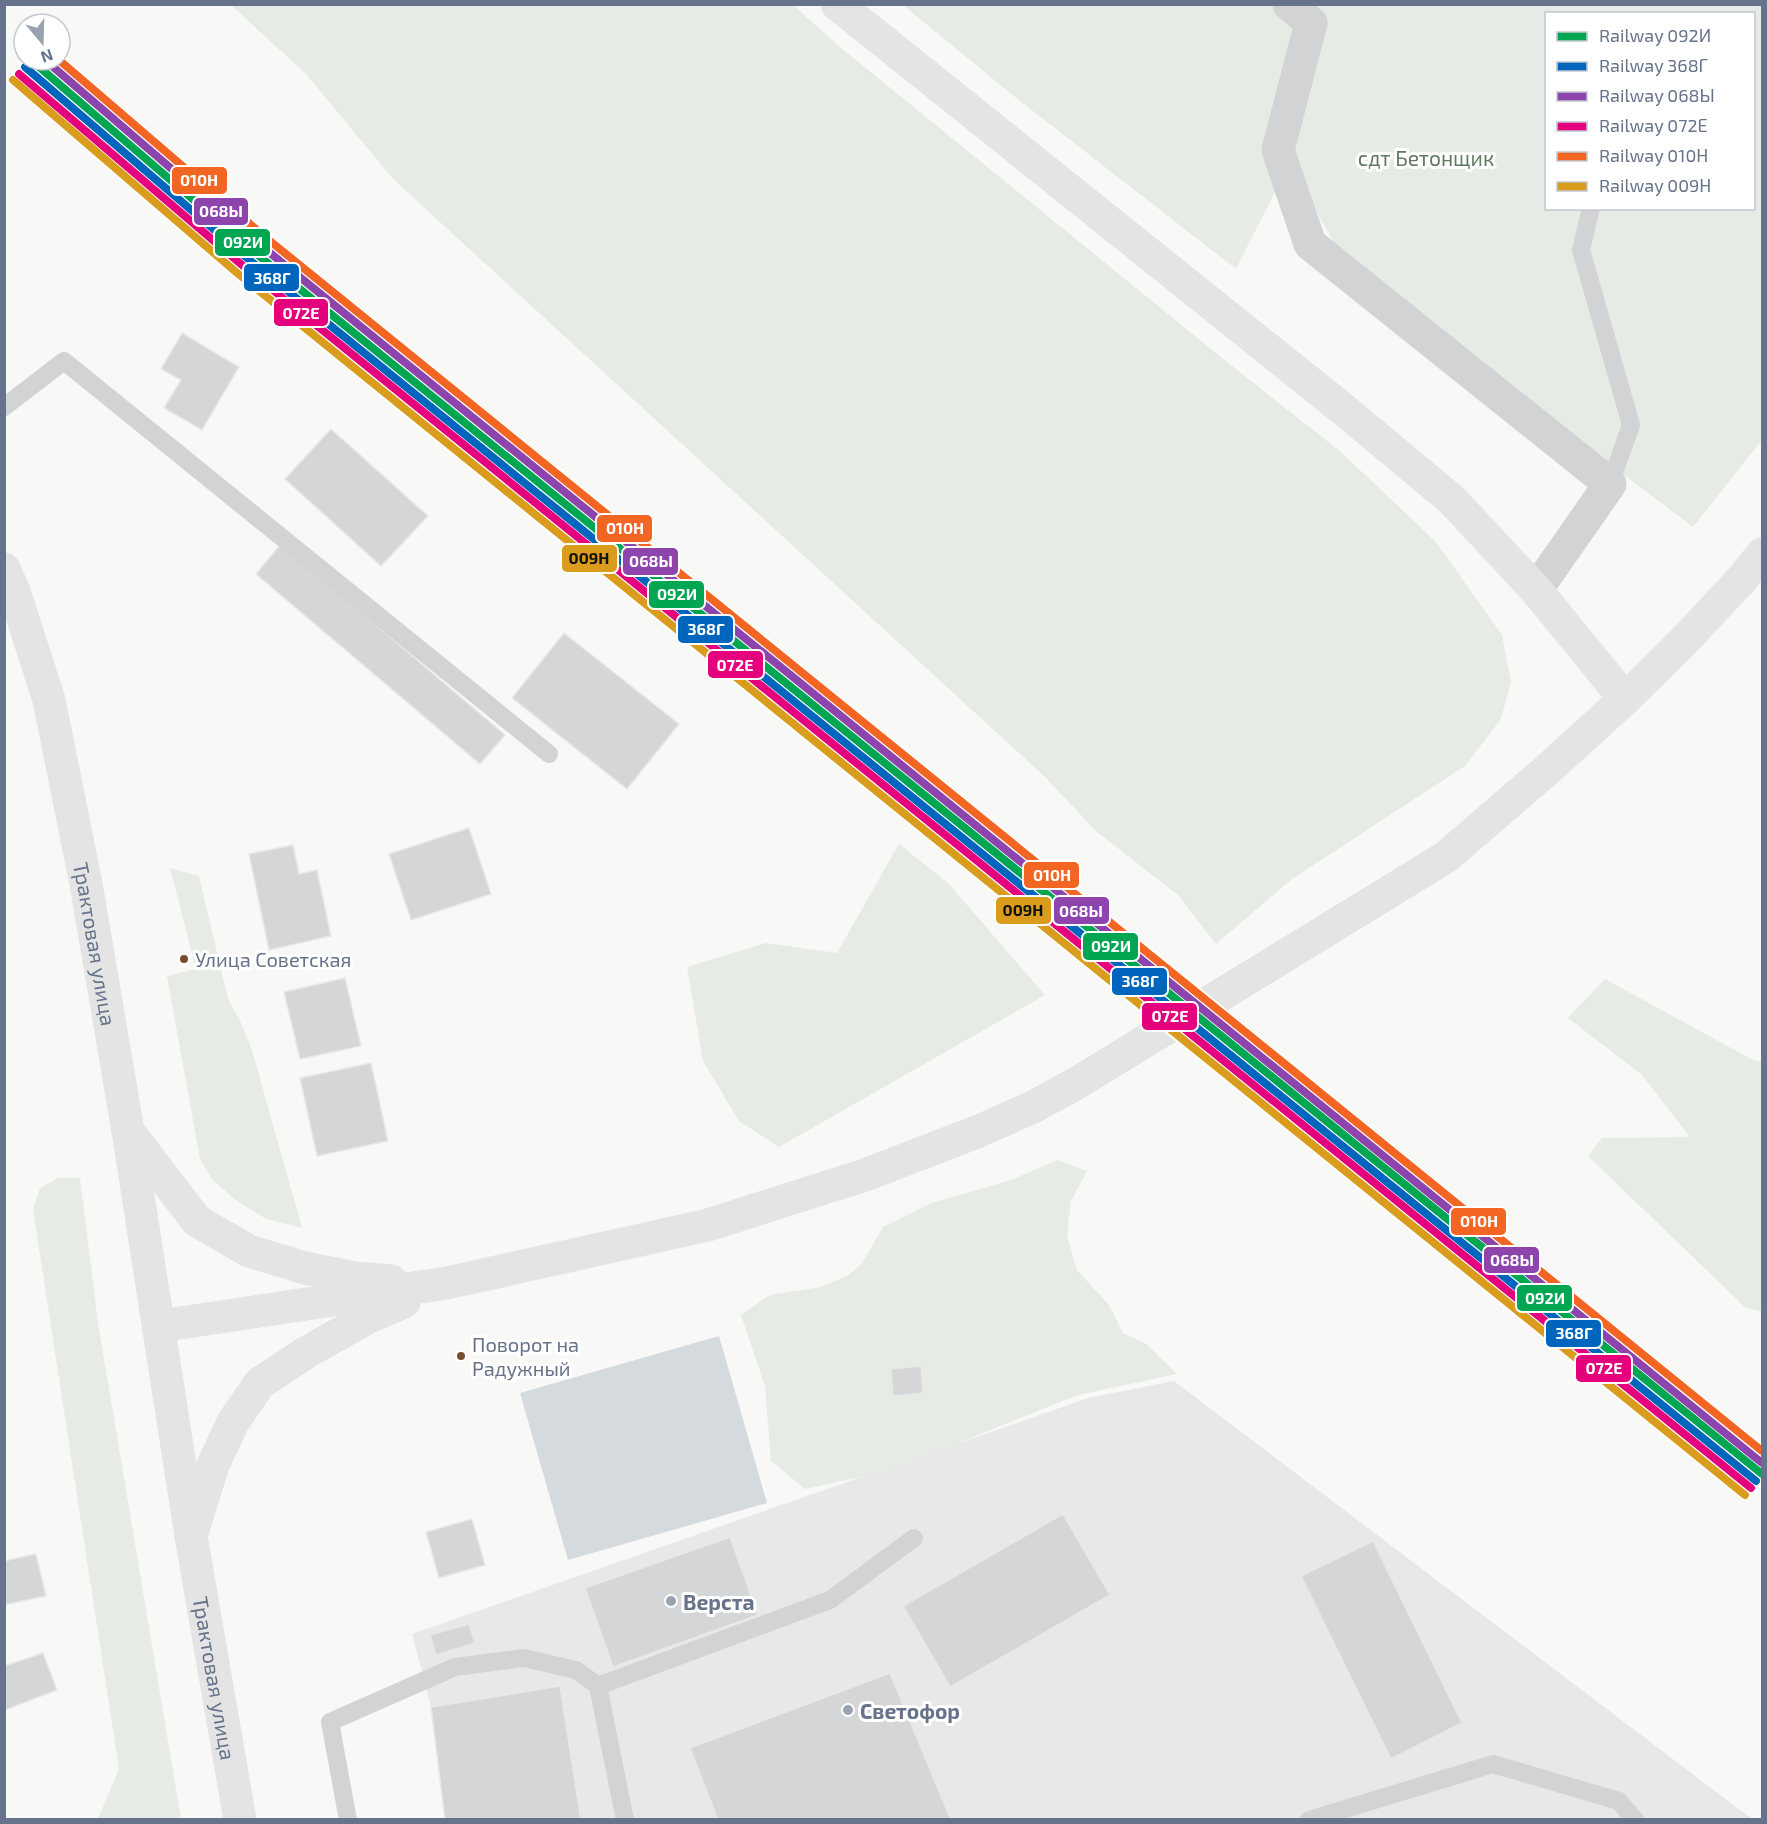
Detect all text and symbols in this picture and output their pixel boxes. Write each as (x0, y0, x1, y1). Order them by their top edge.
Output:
north arrow (12, 12, 72, 72)
legend (1545, 12, 1755, 210)
text: Railway 092И (1599, 24, 1711, 46)
text: N (38, 46, 56, 68)
text: Railway 368Г (1599, 54, 1708, 76)
text: Railway 068Ы (1599, 84, 1715, 106)
text: Railway 072Е (1599, 114, 1708, 136)
text: Railway 010Н (1599, 144, 1708, 166)
park label: сдт Бетонщик (1358, 145, 1494, 170)
line badge: 010Н (171, 166, 228, 195)
text: 010Н (180, 170, 218, 189)
text: Railway 009Н (1599, 174, 1711, 196)
line badge: 068Ы (193, 197, 249, 226)
text: 068Ы (199, 201, 243, 220)
line badge: 092И (214, 228, 271, 257)
text: 092И (223, 232, 263, 251)
line badge: 368Г (243, 263, 300, 292)
text: 368Г (253, 268, 291, 287)
line badge: 072Е (273, 298, 329, 327)
text: 072Е (282, 303, 320, 322)
line badge: 010Н (596, 514, 653, 543)
text: 010Н (606, 518, 644, 537)
line badge: 009Н (561, 544, 618, 573)
line badge: 068Ы (622, 547, 679, 576)
text: 009Н (569, 548, 609, 567)
text: 068Ы (629, 551, 673, 570)
line badge: 092И (648, 580, 705, 609)
text: 092И (657, 584, 697, 603)
line badge: 368Г (677, 615, 734, 644)
text: 368Г (687, 619, 725, 638)
line badge: 072Е (707, 650, 764, 679)
text: 072Е (716, 655, 754, 674)
street label: Трактовая улица (69, 860, 122, 1028)
line badge: 010Н (1023, 861, 1080, 889)
text: 010Н (1033, 865, 1071, 884)
line badge: 009Н (995, 896, 1052, 925)
line badge: 068Ы (1053, 896, 1110, 925)
text: 009Н (1003, 900, 1043, 919)
text: 068Ы (1059, 901, 1103, 920)
line badge: 092И (1082, 932, 1139, 961)
text: 092И (1091, 936, 1131, 955)
place label: Улица Советская (195, 947, 351, 971)
marker: Улица Советская (178, 953, 190, 965)
line badge: 368Г (1111, 967, 1168, 996)
text: 368Г (1121, 971, 1159, 990)
line badge: 072Е (1141, 1002, 1198, 1031)
text: 072Е (1151, 1006, 1189, 1025)
line badge: 010Н (1450, 1207, 1507, 1236)
text: 010Н (1460, 1211, 1498, 1230)
line badge: 068Ы (1483, 1246, 1540, 1274)
text: 068Ы (1490, 1250, 1534, 1269)
line badge: 092И (1516, 1284, 1573, 1312)
text: 092И (1525, 1288, 1565, 1307)
line badge: 368Г (1545, 1319, 1602, 1348)
text: 368Г (1555, 1323, 1593, 1342)
place label: Поворот на Радужный (472, 1332, 579, 1381)
marker: Поворот на Радужный (455, 1350, 467, 1362)
line badge: 072Е (1575, 1354, 1632, 1383)
text: 072Е (1585, 1358, 1623, 1377)
place label: Верста (683, 1589, 755, 1614)
street label: Трактовая улица (189, 1594, 242, 1762)
marker: Верста (664, 1594, 678, 1608)
place label: Светофор (860, 1698, 960, 1723)
marker: Светофор (841, 1703, 855, 1717)

